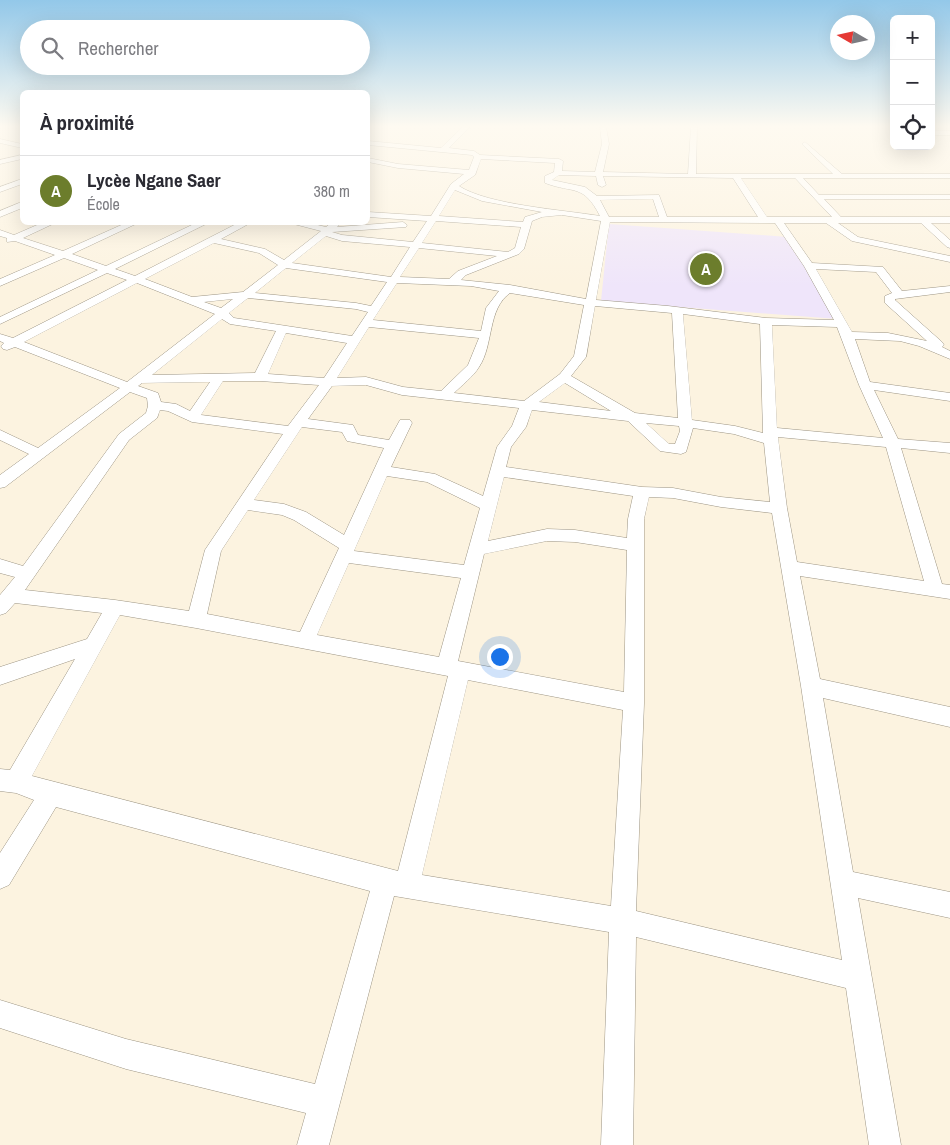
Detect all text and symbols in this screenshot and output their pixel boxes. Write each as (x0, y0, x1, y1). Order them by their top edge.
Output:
north arrow (830, 15, 875, 60)
map controls (890, 15, 935, 150)
button: + (890, 15, 935, 60)
search box (20, 20, 370, 75)
icon: search (38, 34, 66, 62)
text: Rechercher (78, 35, 159, 61)
button: − (890, 60, 935, 105)
button: locate (890, 105, 935, 150)
text: À proximité (40, 108, 134, 137)
text: Lycèe Ngane Saer (87, 167, 221, 193)
text: A (51, 180, 61, 202)
text: 380 m (314, 180, 350, 202)
text: École (87, 193, 120, 215)
pin: A (690, 250, 722, 288)
your location (487, 644, 513, 670)

